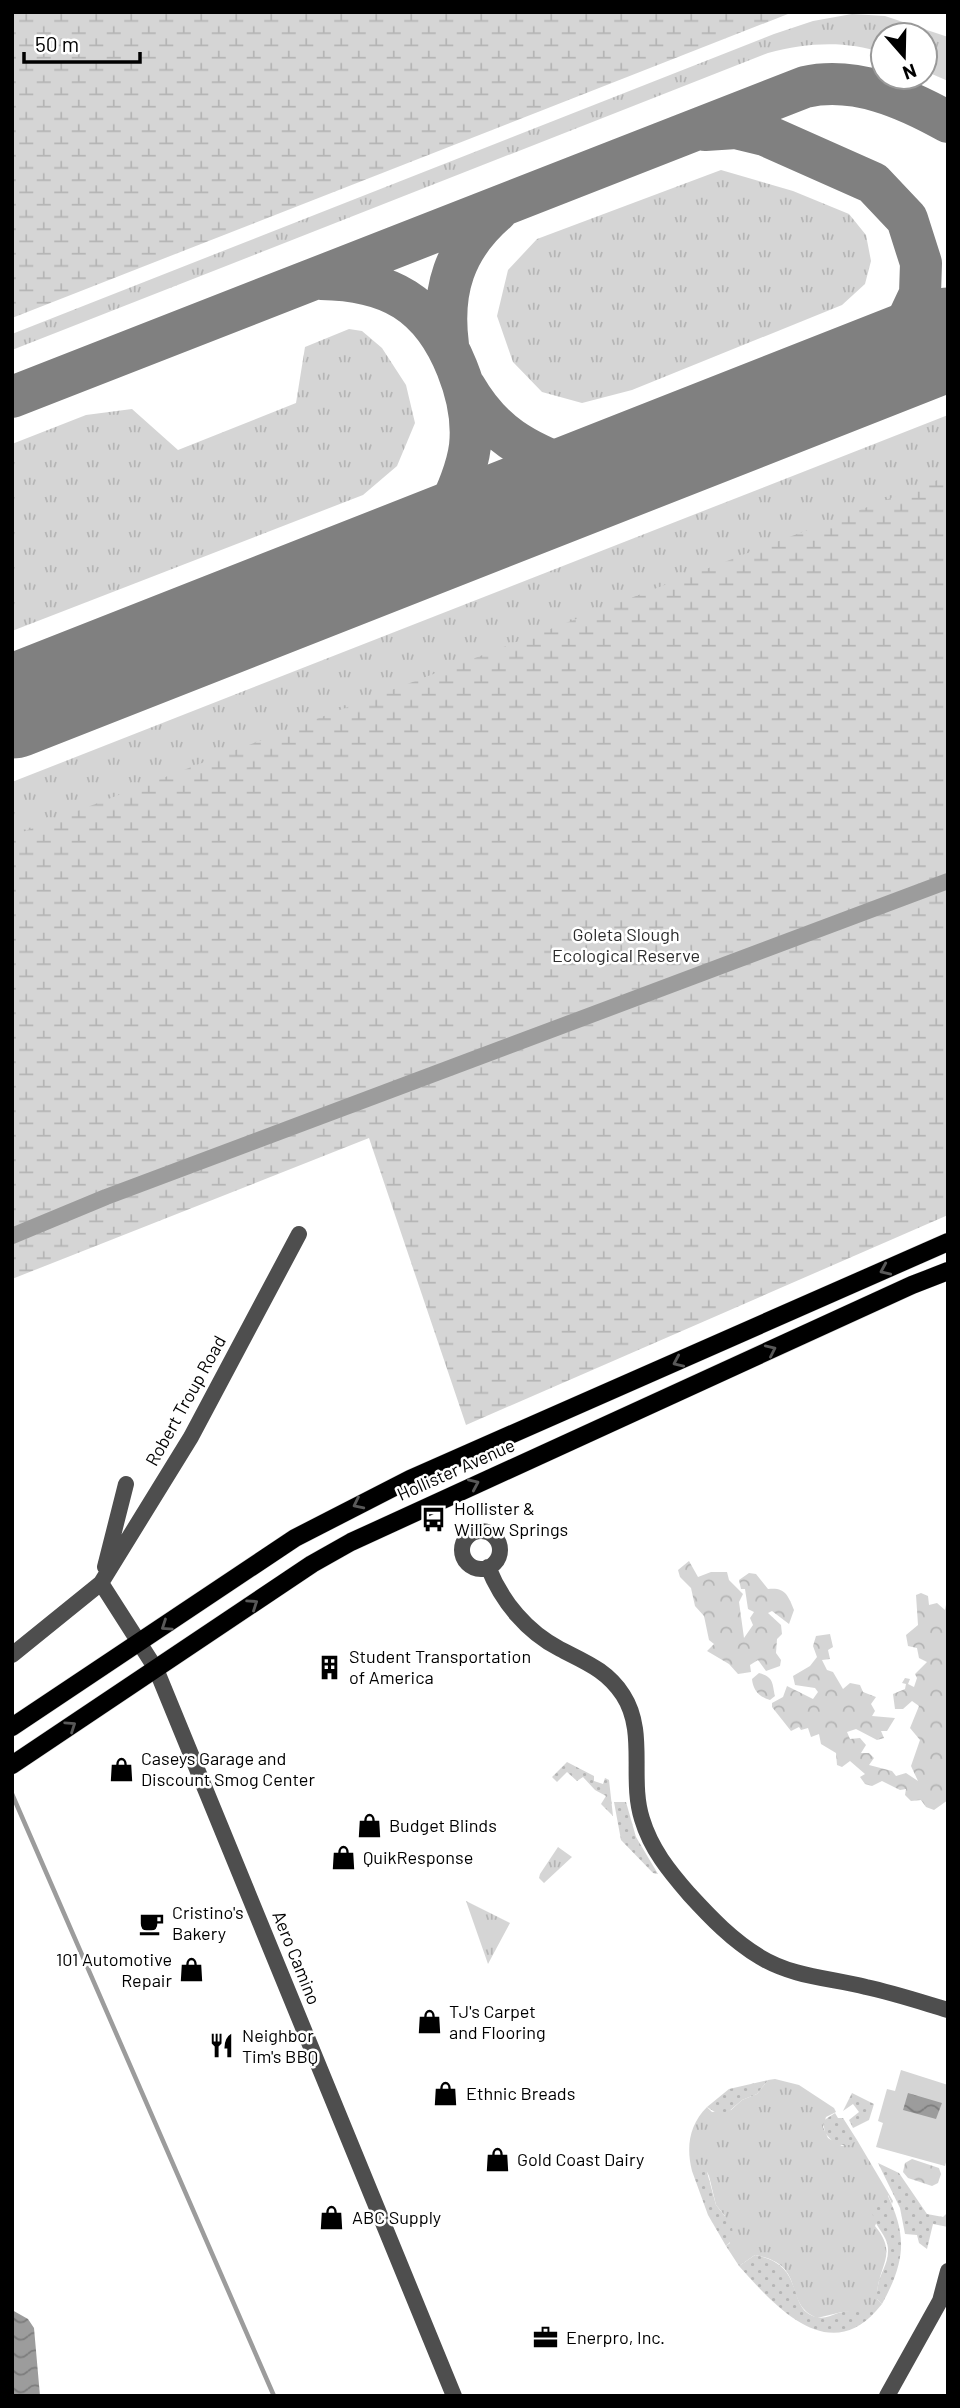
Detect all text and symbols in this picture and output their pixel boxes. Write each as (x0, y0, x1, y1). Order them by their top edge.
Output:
scale bar (24, 21, 140, 65)
north arrow (869, 21, 939, 91)
text: 50 m (35, 31, 79, 56)
text: N (900, 59, 920, 85)
park label: Goleta Slough Ecological Reserve (552, 923, 700, 966)
one-way arrow (880, 1262, 893, 1276)
street label: Robert Troup Road (140, 1332, 230, 1470)
one-way arrow (764, 1344, 776, 1358)
one-way arrow (672, 1354, 685, 1368)
street label: Hollister Avenue (393, 1433, 518, 1505)
one-way arrow (467, 1478, 479, 1492)
one-way arrow (353, 1496, 365, 1510)
place label: Hollister & Willow Springs (454, 1497, 568, 1540)
bus stop icon: Hollister & Willow Springs (420, 1505, 448, 1533)
one-way arrow (245, 1600, 258, 1612)
one-way arrow (161, 1618, 174, 1630)
place label: Student Transportation of America (349, 1645, 531, 1688)
building icon: Student Transportation of America (315, 1653, 343, 1681)
one-way arrow (64, 1721, 77, 1734)
place label: Caseys Garage and Discount Smog Center (141, 1747, 315, 1790)
shop icon: Caseys Garage and Discount Smog Center (107, 1755, 135, 1783)
shop icon: Budget Blinds (355, 1812, 383, 1840)
place label: Budget Blinds (389, 1814, 497, 1836)
shop icon: QuikResponse (329, 1844, 357, 1872)
place label: QuikResponse (363, 1846, 473, 1868)
place label: Cristino's Bakery (172, 1901, 244, 1944)
street label: Aero Camino (268, 1908, 326, 2008)
cafe icon: Cristino's Bakery (138, 1909, 166, 1937)
place label: 101 Automotive Repair (56, 1948, 172, 1991)
shop icon: 101 Automotive Repair (178, 1956, 206, 1984)
place label: TJ's Carpet and Flooring (449, 2000, 546, 2043)
shop icon: TJ's Carpet and Flooring (415, 2008, 443, 2036)
place label: Neighbor Tim's BBQ (242, 2024, 318, 2067)
restaurant icon: Neighbor Tim's BBQ (208, 2032, 236, 2060)
shop icon: Ethnic Breads (432, 2080, 460, 2108)
place label: Ethnic Breads (466, 2082, 575, 2104)
shop icon: Gold Coast Dairy (483, 2146, 511, 2174)
place label: Gold Coast Dairy (517, 2148, 644, 2170)
shop icon: ABC Supply (318, 2204, 346, 2232)
place label: ABC Supply (352, 2206, 441, 2228)
office icon: Enerpro, Inc. (532, 2324, 560, 2352)
place label: Enerpro, Inc. (566, 2326, 665, 2348)

